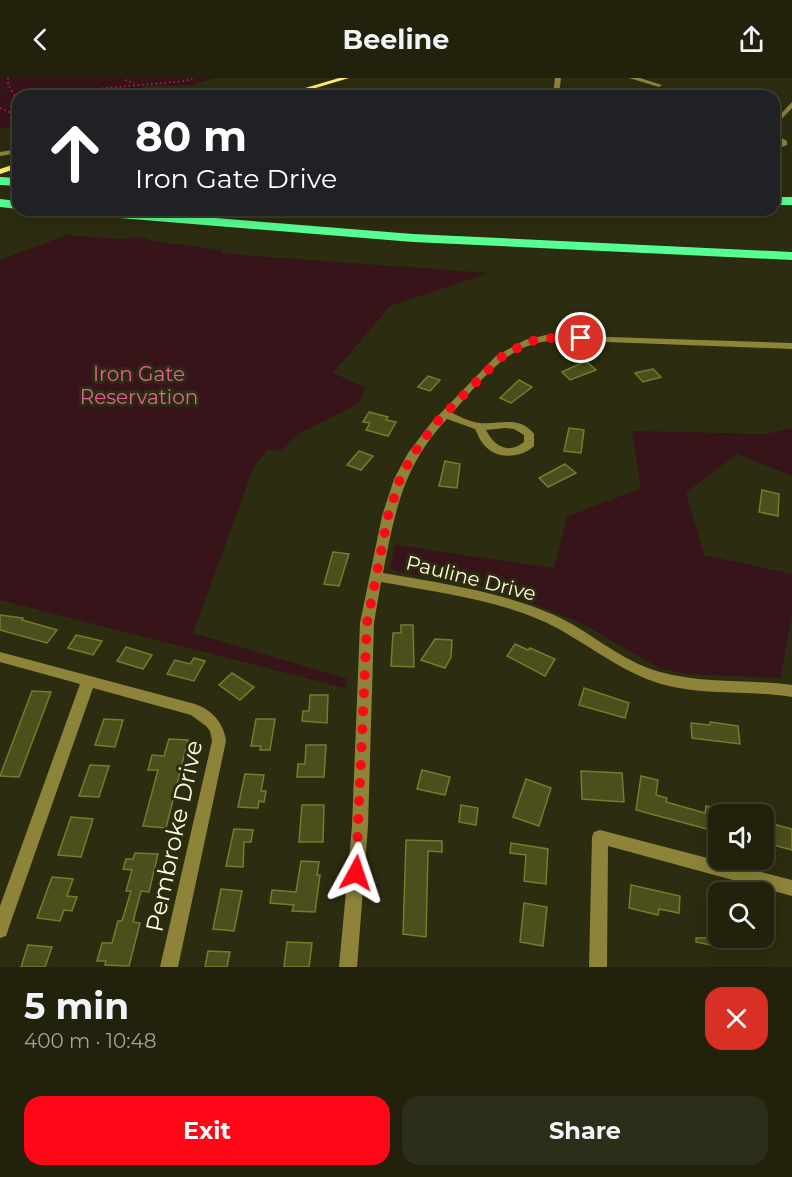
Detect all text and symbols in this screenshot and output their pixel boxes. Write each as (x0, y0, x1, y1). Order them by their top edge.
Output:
icon: back (24, 23, 57, 56)
text: Beeline (343, 23, 449, 56)
icon: share (735, 23, 768, 56)
text: 80 m (135, 110, 247, 162)
icon: ahead (36, 114, 114, 192)
text: Iron Gate Drive (135, 162, 337, 195)
pin (555, 312, 606, 363)
icon: arrive (564, 321, 597, 354)
park label: Iron Gate Reservation (80, 362, 198, 409)
street label: Pauline Drive (403, 550, 539, 606)
street label: Pembroke Drive (140, 738, 208, 934)
map controls (708, 804, 774, 948)
button: sound (708, 804, 774, 870)
position arrow (324, 841, 388, 905)
button: search (708, 882, 774, 948)
text: 5 min (24, 984, 129, 1028)
button: close (705, 987, 768, 1050)
text: 400 m · 10:48 (24, 1029, 157, 1053)
button: Exit (24, 1096, 390, 1165)
button: Share (402, 1096, 768, 1165)

